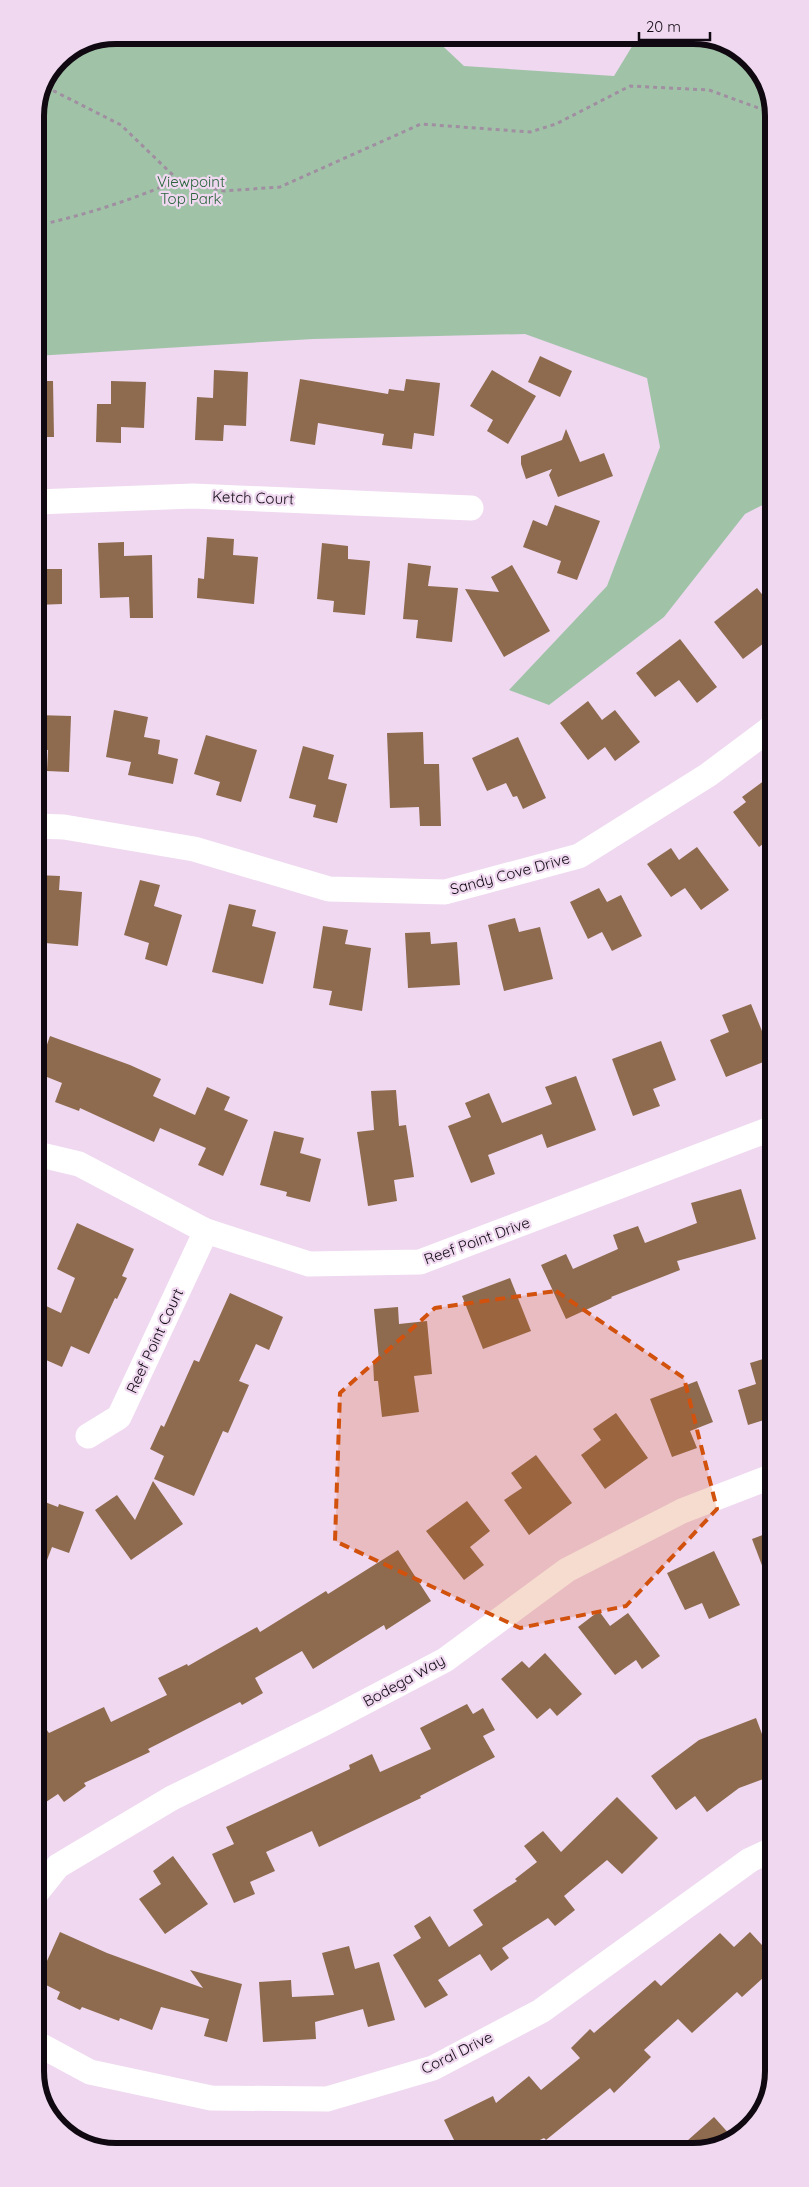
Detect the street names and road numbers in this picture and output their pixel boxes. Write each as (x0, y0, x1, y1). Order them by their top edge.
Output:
street label: Ketch Court (212, 487, 294, 508)
street label: Sandy Cove Drive (448, 848, 572, 899)
street label: Reef Point Drive (421, 1213, 532, 1269)
street label: Reef Point Court (122, 1285, 187, 1396)
street label: Bodega Way (359, 1650, 448, 1711)
street label: Coral Drive (418, 2027, 496, 2078)

